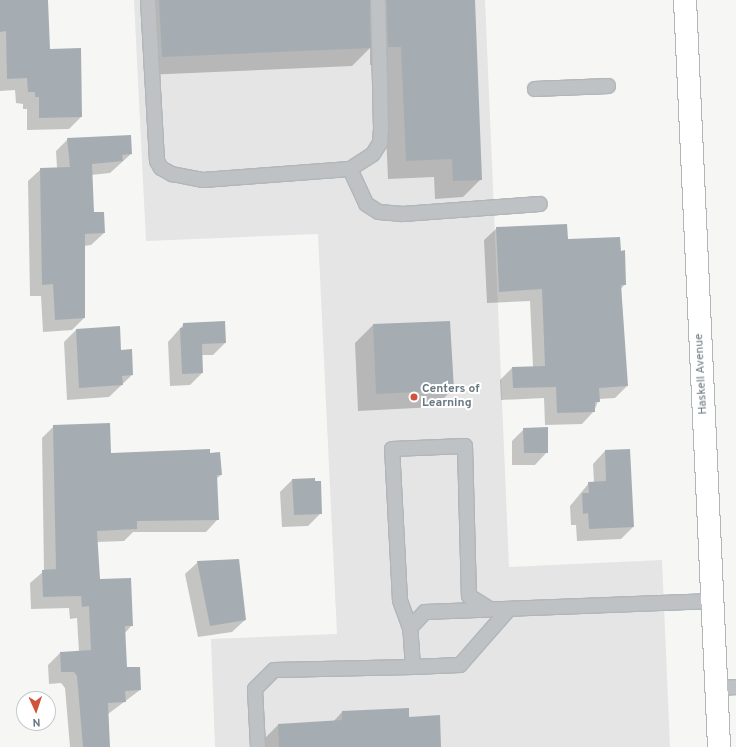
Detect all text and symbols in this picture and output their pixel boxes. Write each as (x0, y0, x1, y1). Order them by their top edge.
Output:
street label: Haskell Avenue (693, 333, 711, 415)
place label: Centers of Learning (422, 383, 479, 411)
marker: Centers of Learning (409, 392, 419, 402)
north arrow (16, 691, 56, 731)
text: N (32, 715, 41, 729)

